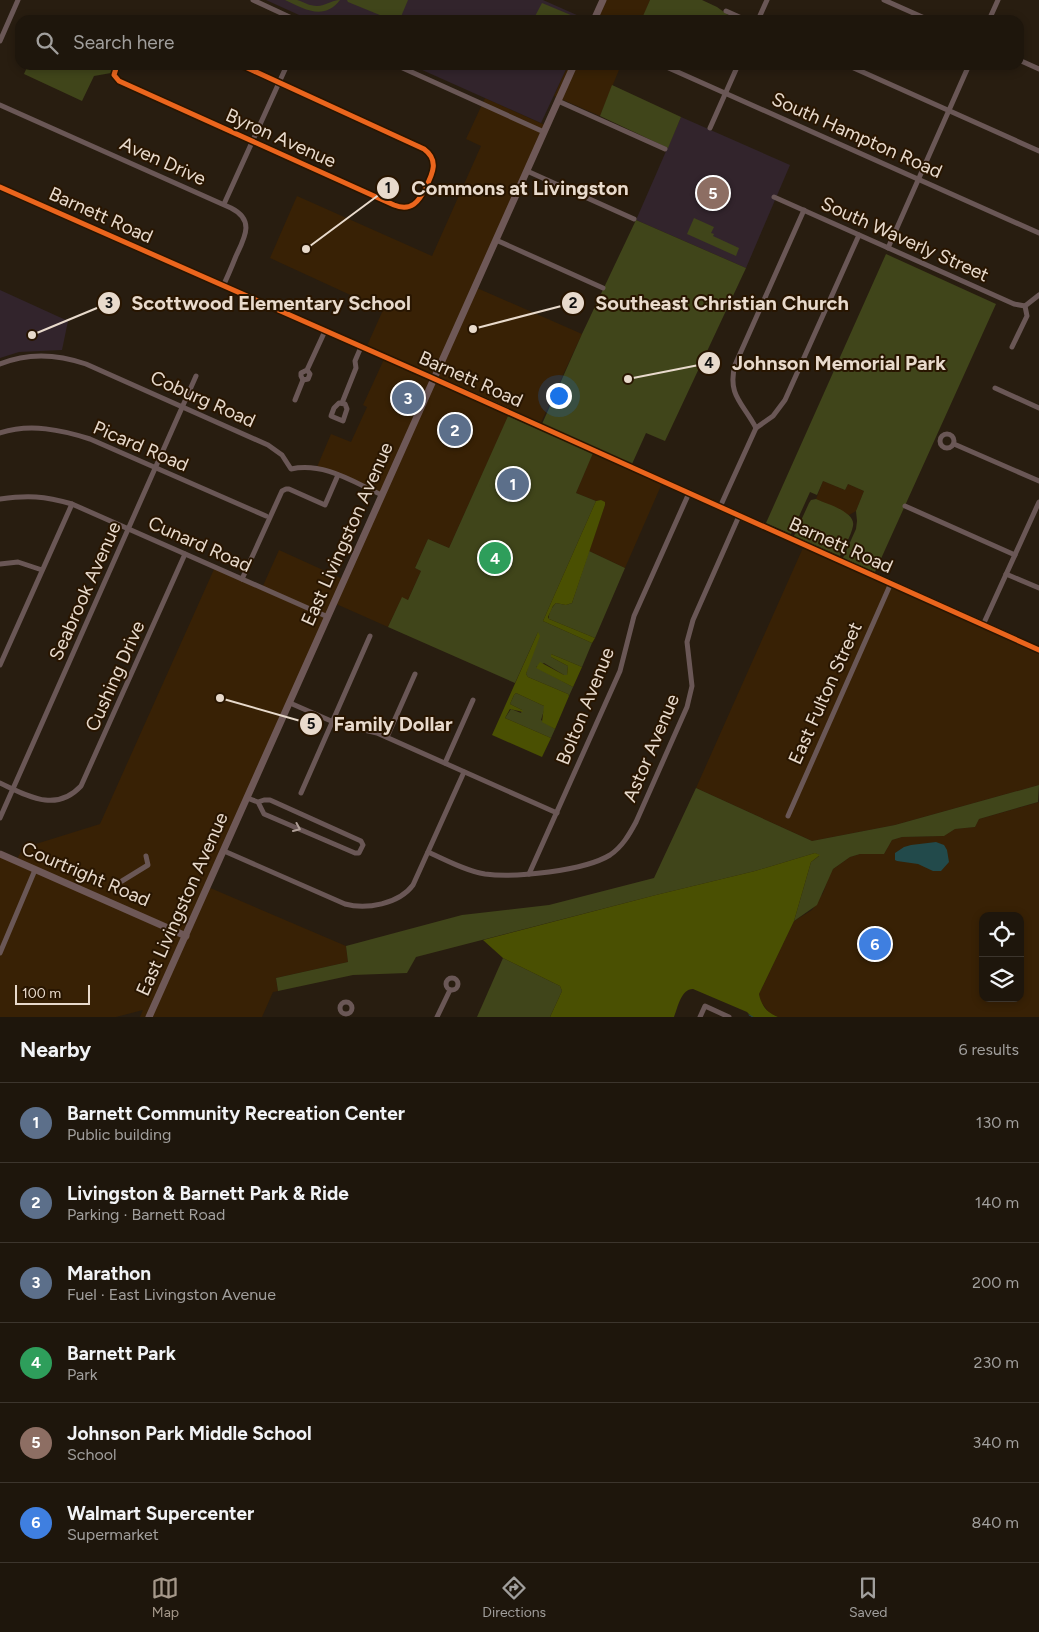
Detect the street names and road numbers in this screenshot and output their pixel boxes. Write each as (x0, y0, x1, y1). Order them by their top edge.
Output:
street label: South Hampton Road (768, 87, 946, 183)
street label: Byron Avenue (222, 103, 340, 173)
street label: Aven Drive (116, 132, 210, 190)
street label: Barnett Road (45, 182, 157, 248)
street label: South Waverly Street (818, 192, 992, 286)
street label: Barnett Road (415, 346, 527, 412)
street label: Coburg Road (147, 366, 259, 432)
street label: Picard Road (90, 416, 192, 476)
street label: East Livingston Avenue (296, 439, 398, 629)
street label: Cunard Road (145, 511, 255, 577)
street label: Barnett Road (785, 512, 897, 578)
street label: Seabrook Avenue (44, 518, 126, 664)
street label: Cushing Drive (80, 617, 150, 735)
street label: East Fulton Street (783, 618, 867, 768)
street label: Bolton Avenue (551, 644, 619, 768)
street label: Astor Avenue (618, 690, 684, 806)
street label: East Livingston Avenue (131, 809, 233, 999)
street label: Courtright Road (18, 837, 154, 911)

